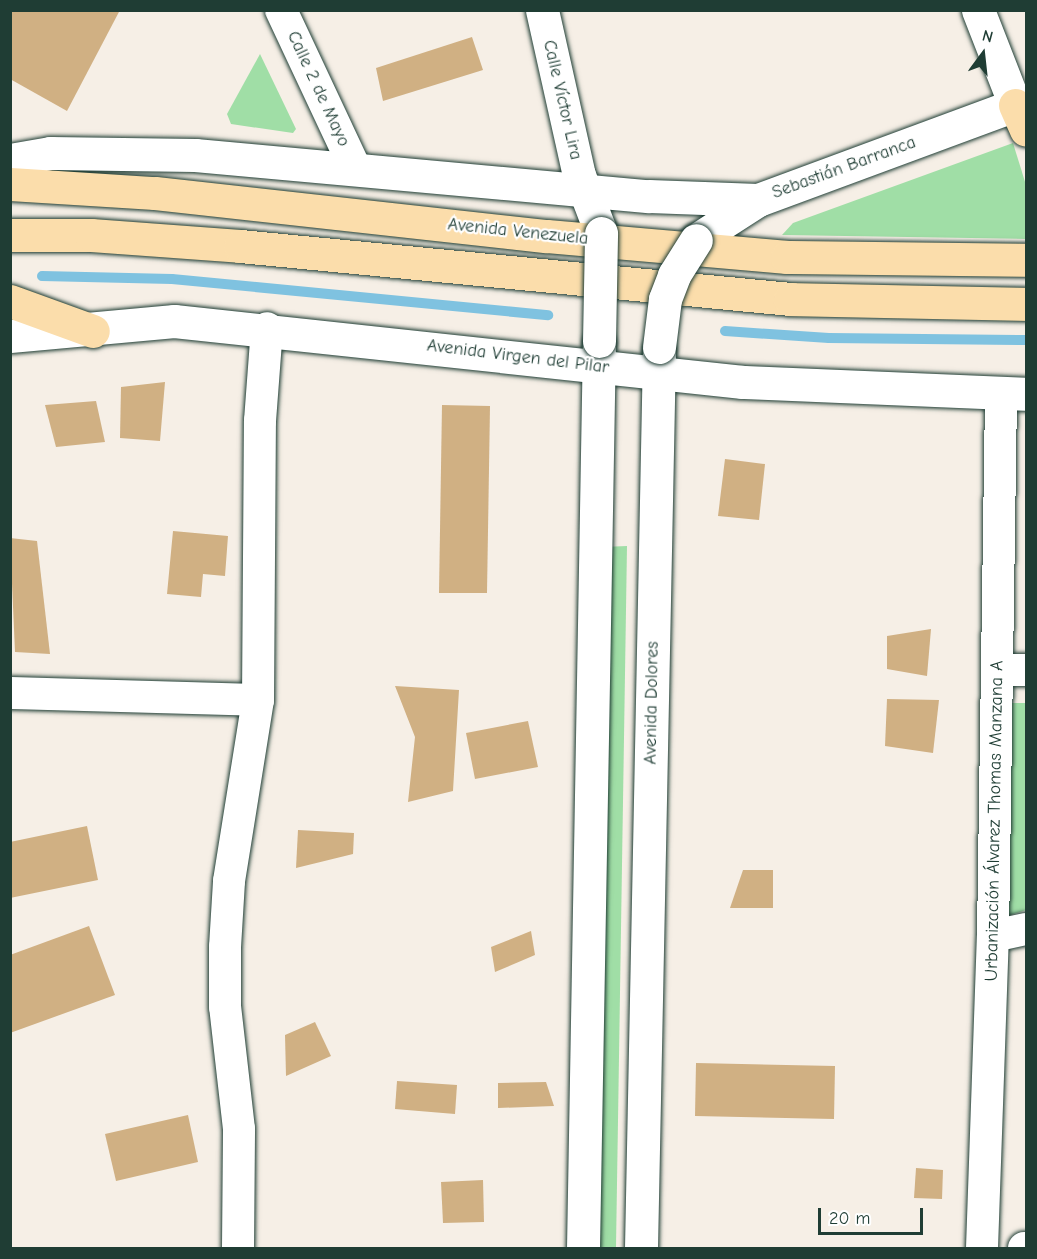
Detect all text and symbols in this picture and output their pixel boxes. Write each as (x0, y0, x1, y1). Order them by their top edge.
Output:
north arrow (953, 24, 1013, 84)
text: N (980, 27, 995, 47)
street label: Calle 2 de Mayo (282, 28, 354, 150)
street label: Calle Víctor Lira (538, 38, 586, 162)
street label: Sebastián Barranca (769, 132, 919, 204)
street label: Avenida Venezuela (447, 214, 589, 250)
street label: Avenida Virgen del Pilar (426, 335, 610, 379)
street label: Avenida Dolores (640, 641, 664, 765)
street label: Urbanización Álvarez Thomas Manzana A (981, 660, 1009, 982)
scale bar (821, 1196, 926, 1234)
text: 20 m (829, 1208, 870, 1229)

